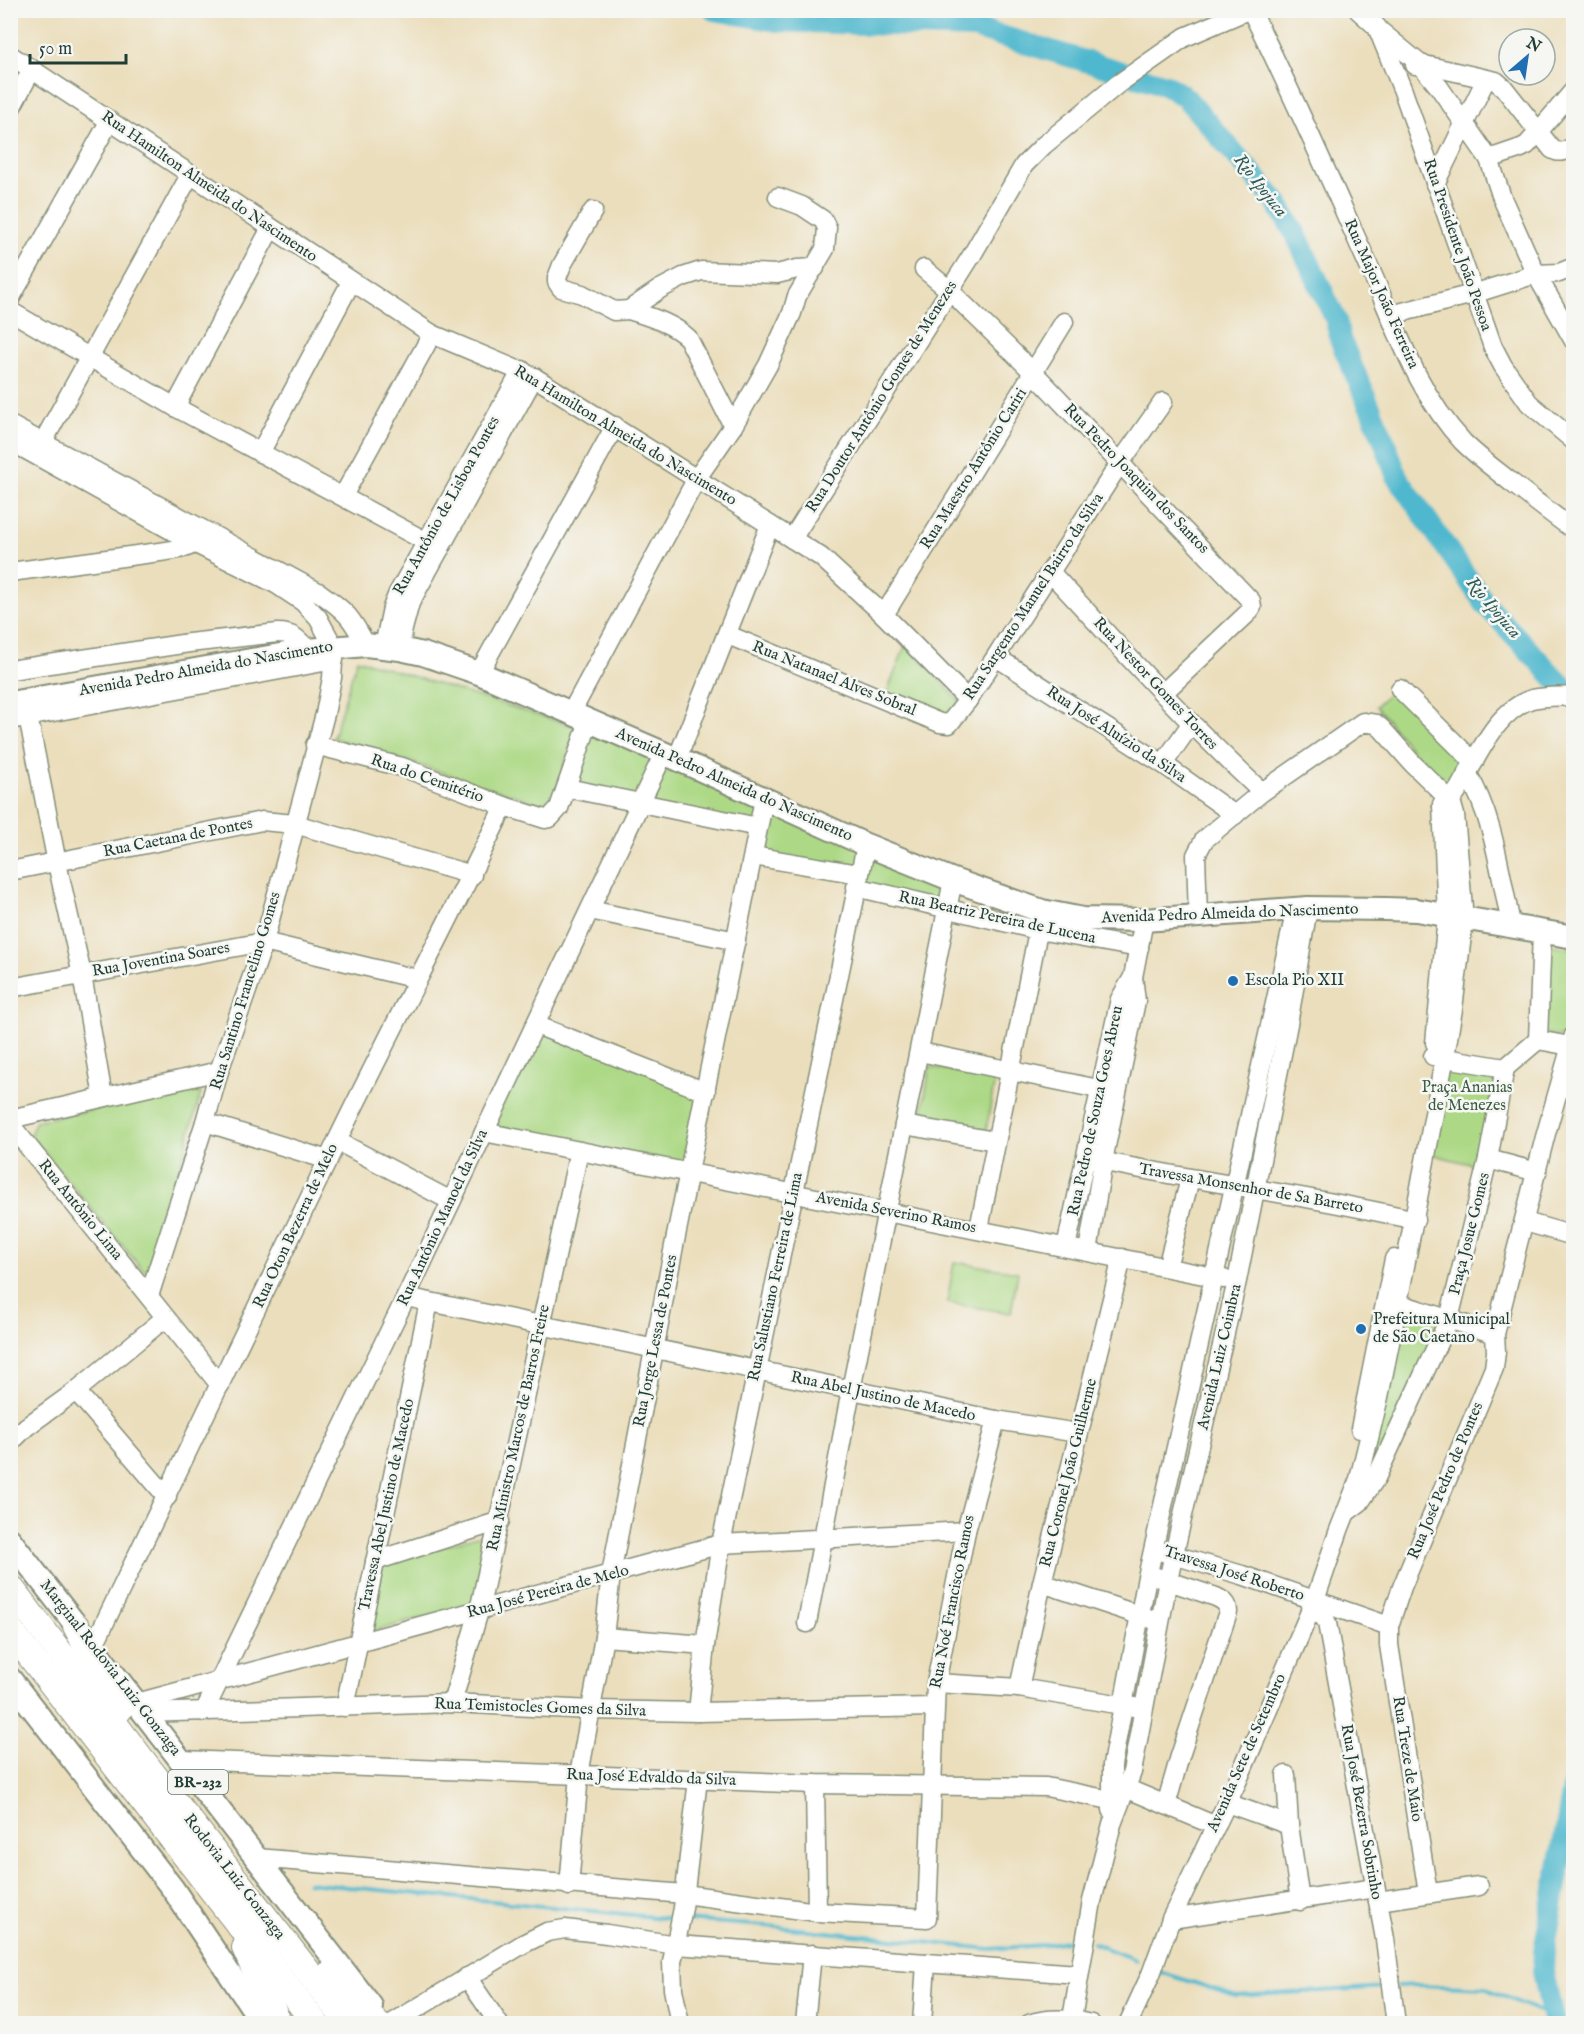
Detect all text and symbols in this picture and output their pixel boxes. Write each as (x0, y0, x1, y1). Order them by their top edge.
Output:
scale bar (30, 27, 126, 65)
north arrow (1497, 27, 1557, 87)
text: N (1522, 33, 1544, 58)
text: 50 m (39, 38, 72, 61)
street label: Rua Hamilton Almeida do Nascimento (97, 107, 321, 267)
water label: Rio Ipojuca (1228, 150, 1292, 222)
street label: Rua Presidente João Pessoa (1418, 156, 1496, 334)
street label: Rua Major João Ferreira (1339, 216, 1423, 372)
street label: Rua Doutor Antônio Gomes de Menezes (802, 277, 962, 517)
street label: Rua Hamilton Almeida do Nascimento (510, 361, 740, 511)
street label: Rua Maestro Antônio Cariri (916, 385, 1032, 553)
street label: Rua Pedro Joaquim dos Santos (1059, 400, 1213, 559)
street label: Rua Antônio de Lisboa Pontes (389, 413, 505, 599)
street label: Rua Sargento Manuel Bairro da Silva (959, 490, 1109, 704)
water label: Rio Ipojuca (1460, 572, 1526, 644)
street label: Rua Nestor Gomes Torres (1088, 613, 1222, 755)
street label: Avenida Pedro Almeida do Nascimento (77, 637, 335, 701)
street label: Rua Natanael Alves Sobral (749, 637, 920, 721)
street label: Rua José Aluízio da Silva (1042, 682, 1190, 788)
street label: Avenida Pedro Almeida do Nascimento (611, 723, 856, 847)
street label: Rua do Cemitério (368, 750, 487, 808)
street label: Rua Caetana de Pontes (102, 814, 255, 862)
street label: Rua Beatriz Pereira de Lucena (897, 887, 1097, 949)
street label: Rua Santino Francelino Gomes (206, 889, 286, 1093)
street label: Avenida Pedro Almeida do Nascimento (1100, 900, 1359, 929)
street label: Rua Joventina Soares (91, 938, 232, 982)
place label: Escola Pio XII (1245, 971, 1344, 991)
marker: Escola Pio XII (1226, 974, 1240, 988)
street label: Rua Pedro de Souza Goes Abreu (1064, 1004, 1128, 1218)
park label: Praça Ananias de Menezes (1422, 1078, 1513, 1116)
street label: Rua Antônio Manoel da Silva (393, 1126, 493, 1310)
street label: Rua Oton Bezerra de Melo (249, 1140, 343, 1312)
street label: Rua Antônio Lima (33, 1156, 127, 1264)
street label: Travessa Monsenhor de Sa Barreto (1137, 1159, 1365, 1219)
street label: Praça Josue Gomes (1445, 1170, 1495, 1297)
street label: Rua Salustiano Ferreira de Lima (744, 1171, 808, 1383)
street label: Avenida Severino Ramos (813, 1187, 978, 1238)
street label: Rua Jorge Lessa de Pontes (629, 1253, 683, 1429)
street label: Avenida Luiz Coimbra (1193, 1282, 1247, 1433)
street label: Rua Ministro Marcos de Barros Freire (483, 1303, 555, 1553)
place label: Prefeitura Municipal de São Caetano (1373, 1310, 1510, 1348)
marker: Prefeitura Municipal de São Caetano (1354, 1322, 1368, 1336)
street label: Rua Abel Justino de Macedo (789, 1368, 978, 1426)
street label: Rua Coronel João Guilherme (1036, 1377, 1102, 1569)
street label: Travessa Abel Justino de Macedo (355, 1397, 419, 1613)
street label: Rua José Pedro de Pontes (1404, 1399, 1488, 1563)
street label: Rua Noé Francisco Ramos (926, 1513, 980, 1690)
street label: Travessa José Roberto (1161, 1542, 1307, 1606)
street label: Rua José Pereira de Melo (465, 1561, 631, 1623)
street label: Marginal Rodovia Luiz Gonzaga (35, 1576, 185, 1760)
street label: Avenida Sete de Setembro (1203, 1670, 1291, 1836)
street label: Rua Temistocles Gomes da Silva (434, 1694, 646, 1722)
street label: Rua Treze de Maio (1387, 1695, 1427, 1824)
street label: Rua José Bezerra Sobrinho (1336, 1723, 1386, 1902)
street label: Rua José Edvaldo da Silva (566, 1765, 736, 1791)
road number: BR-232 (168, 1770, 228, 1794)
street label: Rodovia Luiz Gonzaga (179, 1810, 289, 1944)

